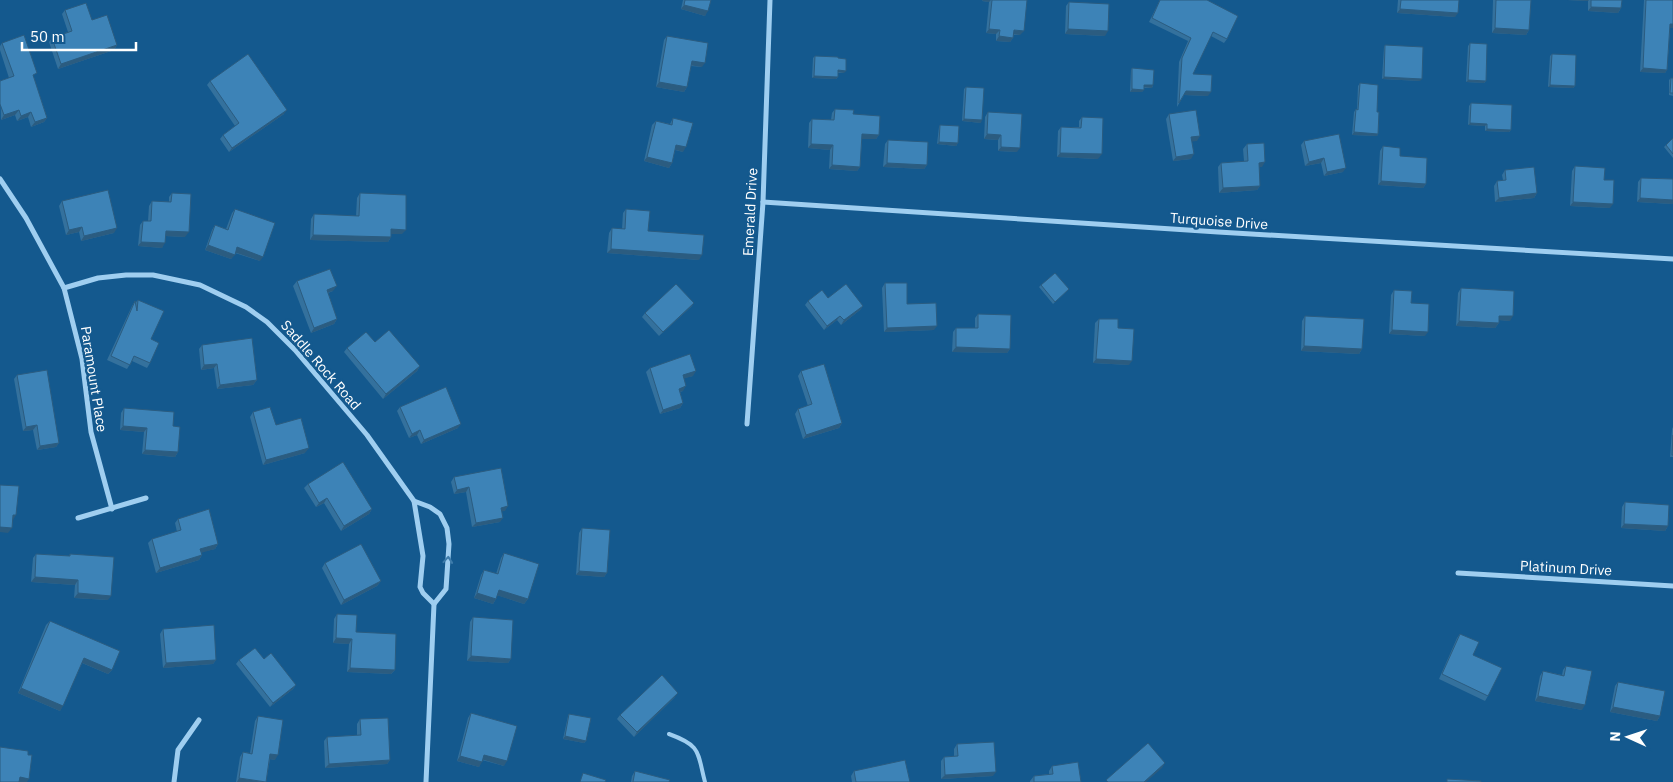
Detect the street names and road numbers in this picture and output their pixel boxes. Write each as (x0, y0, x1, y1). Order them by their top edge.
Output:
street label: Emerald Drive (739, 167, 761, 257)
street label: Turquoise Drive (1169, 209, 1269, 233)
street label: Saddle Rock Road (277, 316, 365, 414)
street label: Paramount Place (77, 325, 111, 434)
street label: Platinum Drive (1520, 557, 1613, 579)

